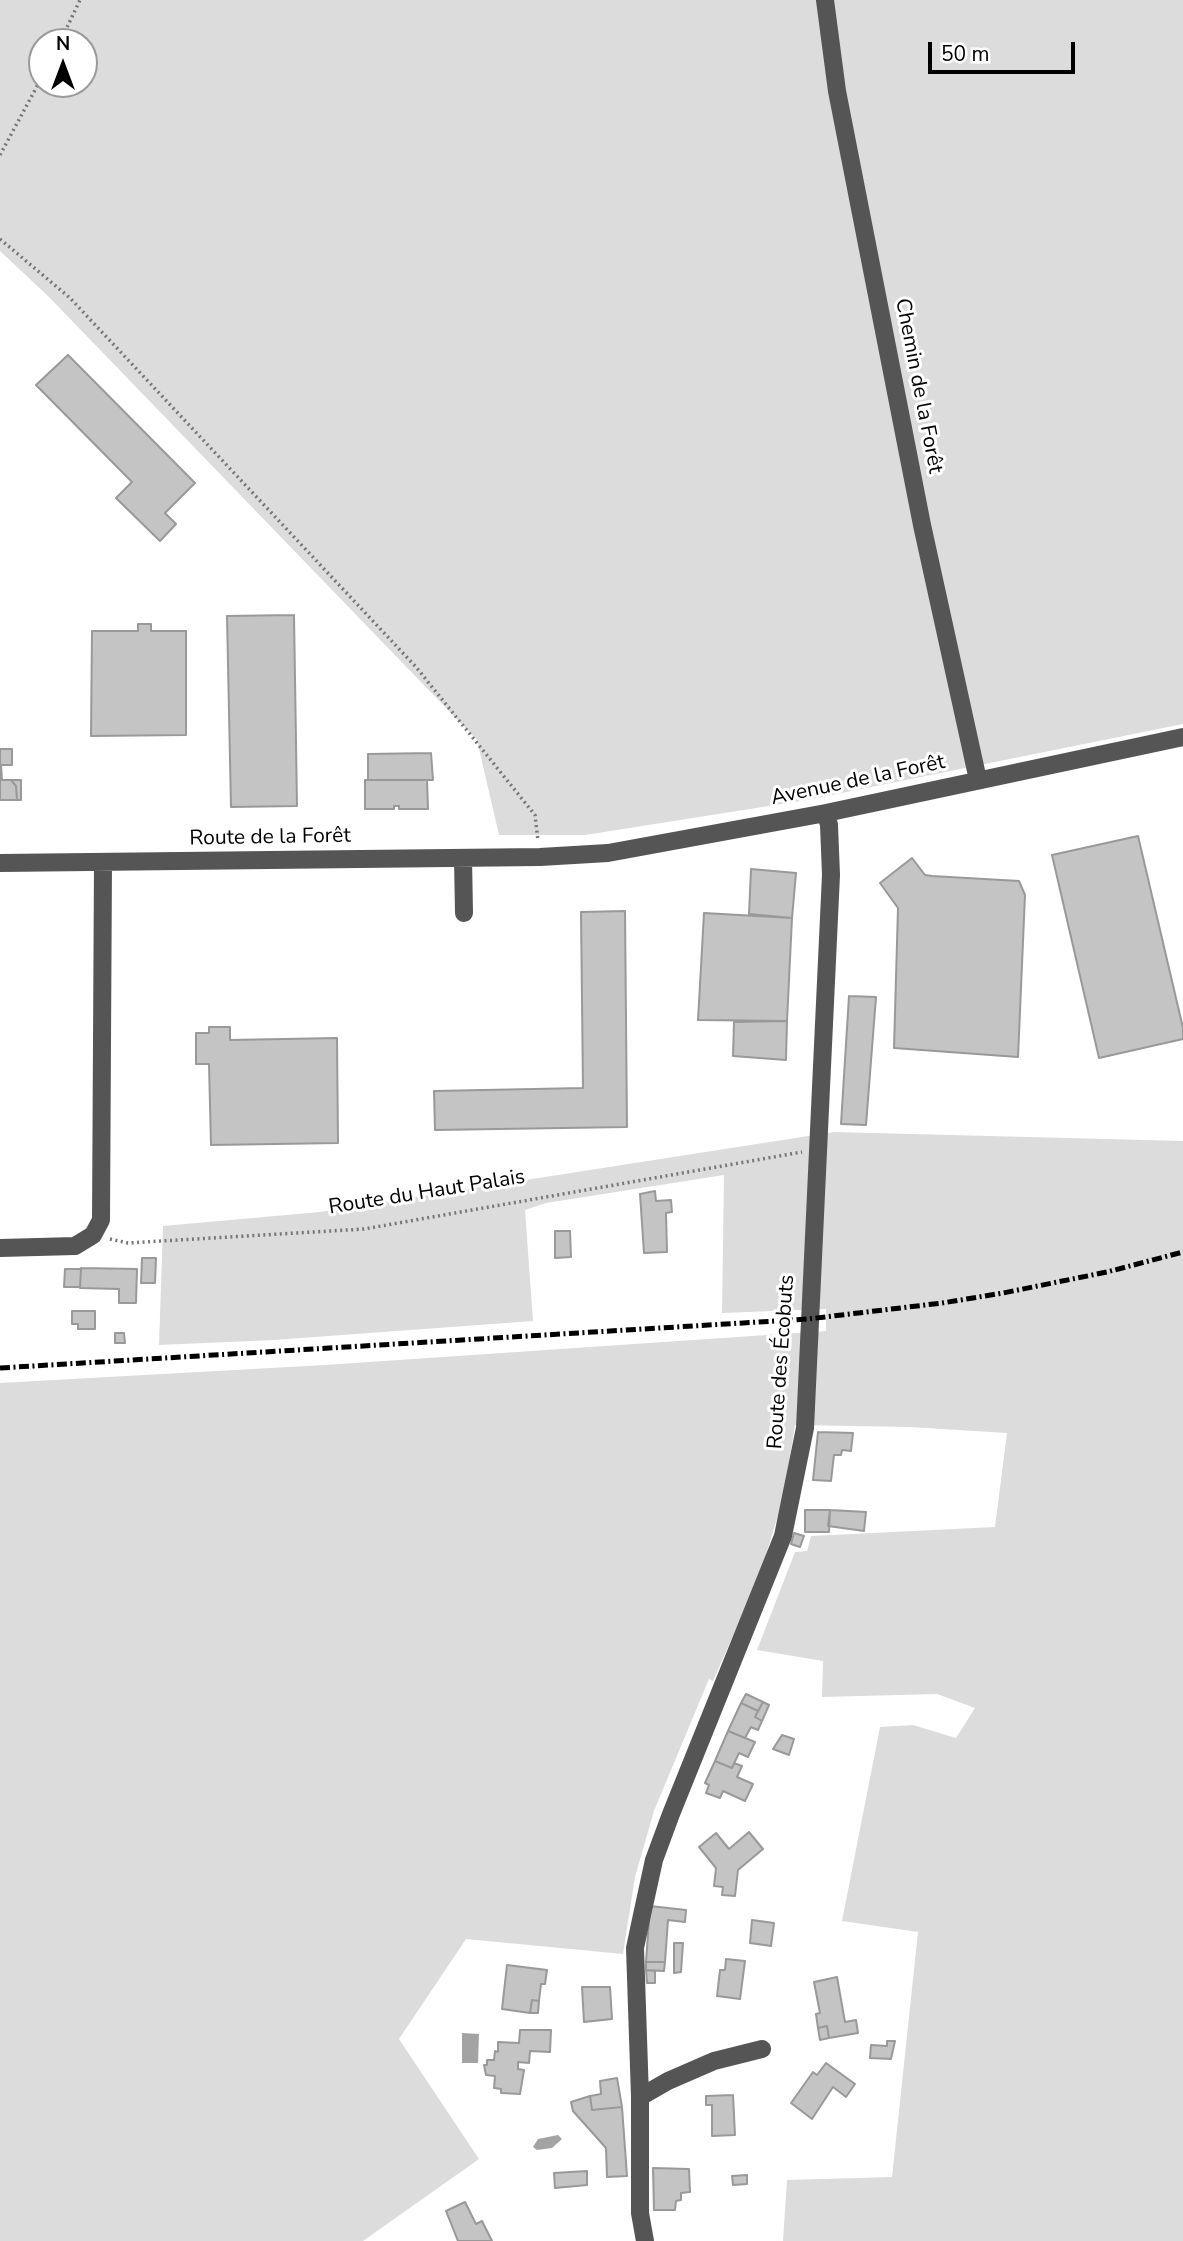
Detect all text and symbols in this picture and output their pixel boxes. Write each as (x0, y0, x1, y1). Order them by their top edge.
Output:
north arrow (28, 28, 98, 98)
scale bar (931, 28, 1078, 72)
text: N (56, 31, 70, 57)
text: 50 m (941, 40, 990, 68)
street label: Chemin de la Forêt (889, 296, 947, 476)
street label: Avenue de la Forêt (769, 750, 947, 812)
street label: Route de la Forêt (189, 824, 351, 852)
street label: Route du Haut Palais (327, 1165, 527, 1221)
street label: Route des Écobuts (763, 1274, 801, 1450)

